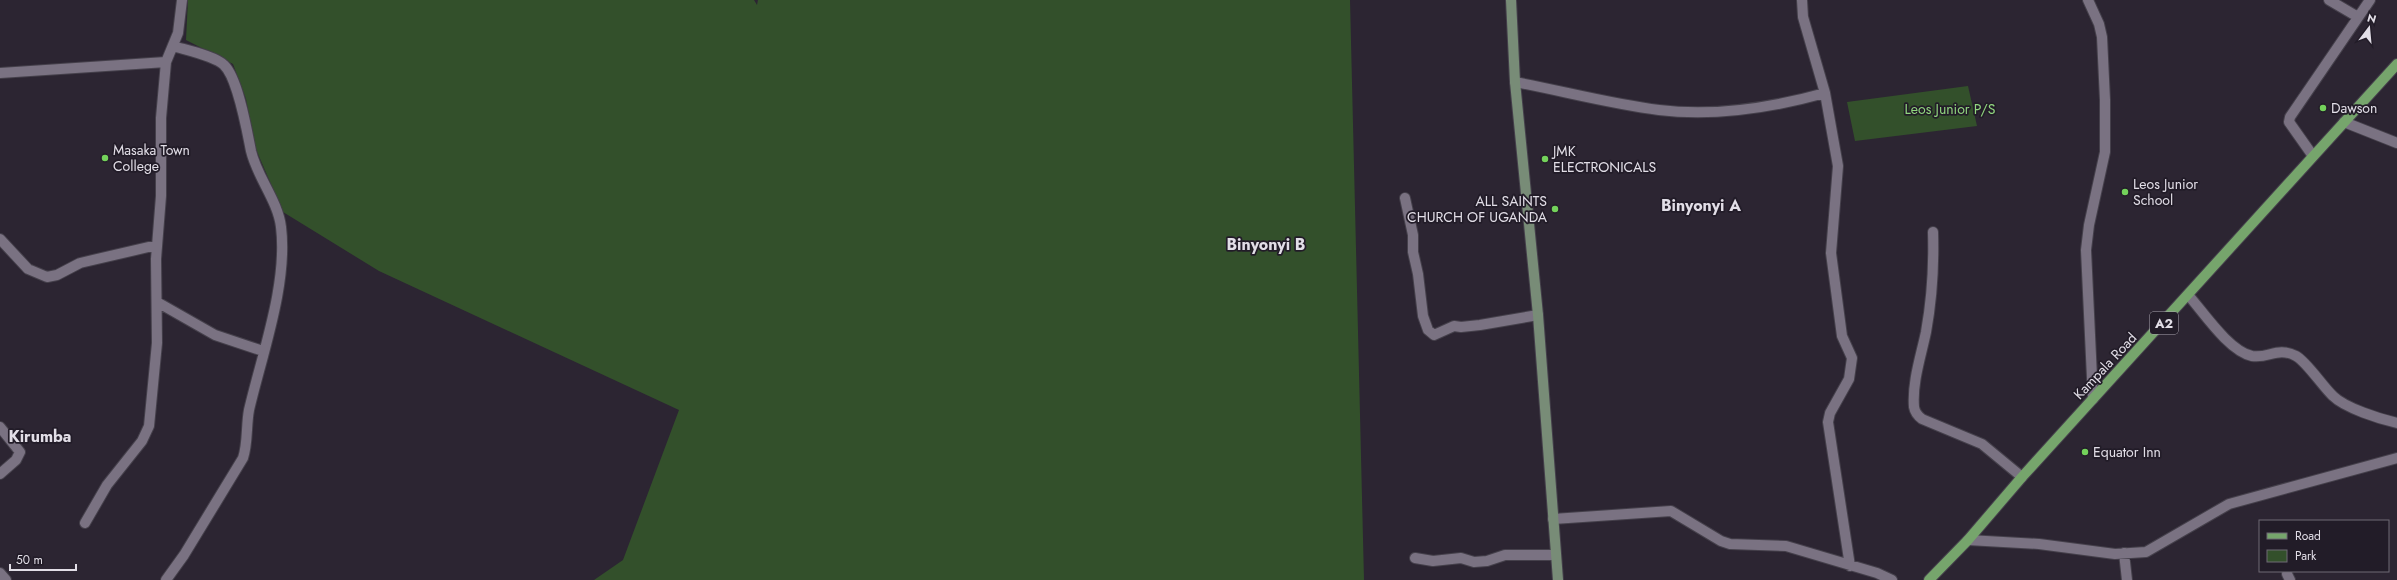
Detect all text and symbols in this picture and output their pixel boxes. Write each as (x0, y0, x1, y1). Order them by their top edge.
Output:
north arrow (2349, 8, 2389, 48)
text: N (2365, 9, 2378, 27)
place label: Dawson (2331, 98, 2377, 118)
park label: Leos Junior P/S (1905, 99, 1996, 119)
marker: Dawson (2318, 103, 2328, 113)
place label: Masaka Town College (113, 140, 190, 176)
place label: JMK ELECTRONICALS (1551, 141, 1656, 177)
marker: Masaka Town College (100, 153, 110, 163)
marker: JMK ELECTRONICALS (1540, 154, 1550, 164)
place label: Leos Junior School (2133, 174, 2198, 210)
marker: Leos Junior School (2120, 187, 2130, 197)
place label: ALL SAINTS CHURCH OF UGANDA (1407, 191, 1548, 227)
district label: Binyonyi A (1661, 194, 1741, 217)
marker: ALL SAINTS CHURCH OF UGANDA (1550, 204, 1560, 214)
district label: Binyonyi B (1227, 233, 1306, 256)
road number: A2 (2150, 312, 2178, 334)
street label: Kampala Road (2069, 328, 2141, 404)
district label: Kirumba (9, 425, 72, 448)
place label: Equator Inn (2093, 442, 2161, 462)
marker: Equator Inn (2080, 447, 2090, 457)
legend (2259, 520, 2389, 572)
text: Road (2295, 527, 2321, 545)
scale bar (10, 546, 76, 572)
text: Park (2295, 547, 2317, 565)
text: 50 m (16, 551, 43, 569)

